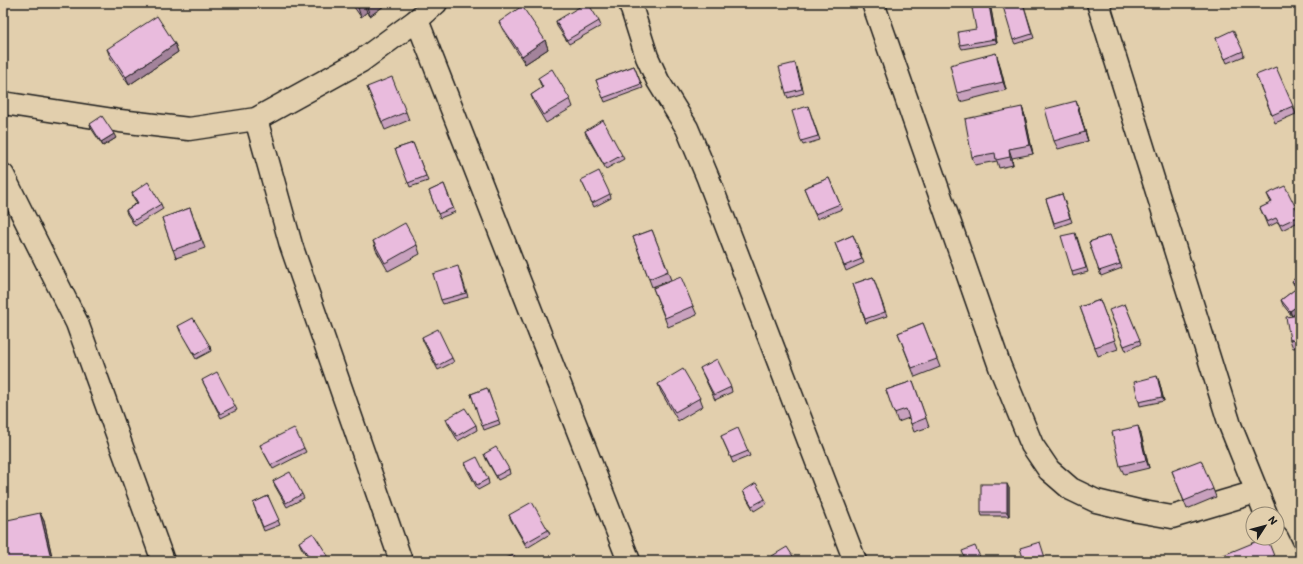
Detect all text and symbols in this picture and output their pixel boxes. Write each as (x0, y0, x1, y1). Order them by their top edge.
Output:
north arrow (1245, 506, 1285, 546)
text: N (1265, 514, 1280, 527)

